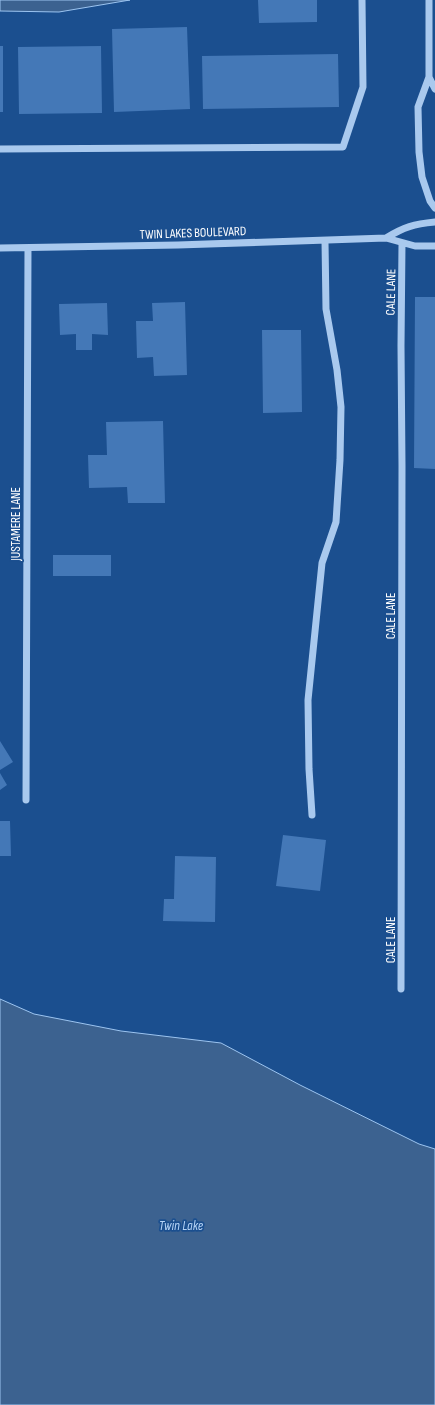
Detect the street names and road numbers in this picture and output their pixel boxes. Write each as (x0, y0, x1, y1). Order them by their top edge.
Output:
street label: TWIN LAKES BOULEVARD (139, 223, 247, 243)
street label: CALE LANE (383, 269, 399, 315)
street label: JUSTAMERE LANE (8, 487, 24, 562)
street label: CALE LANE (383, 593, 399, 639)
street label: CALE LANE (383, 917, 399, 963)

